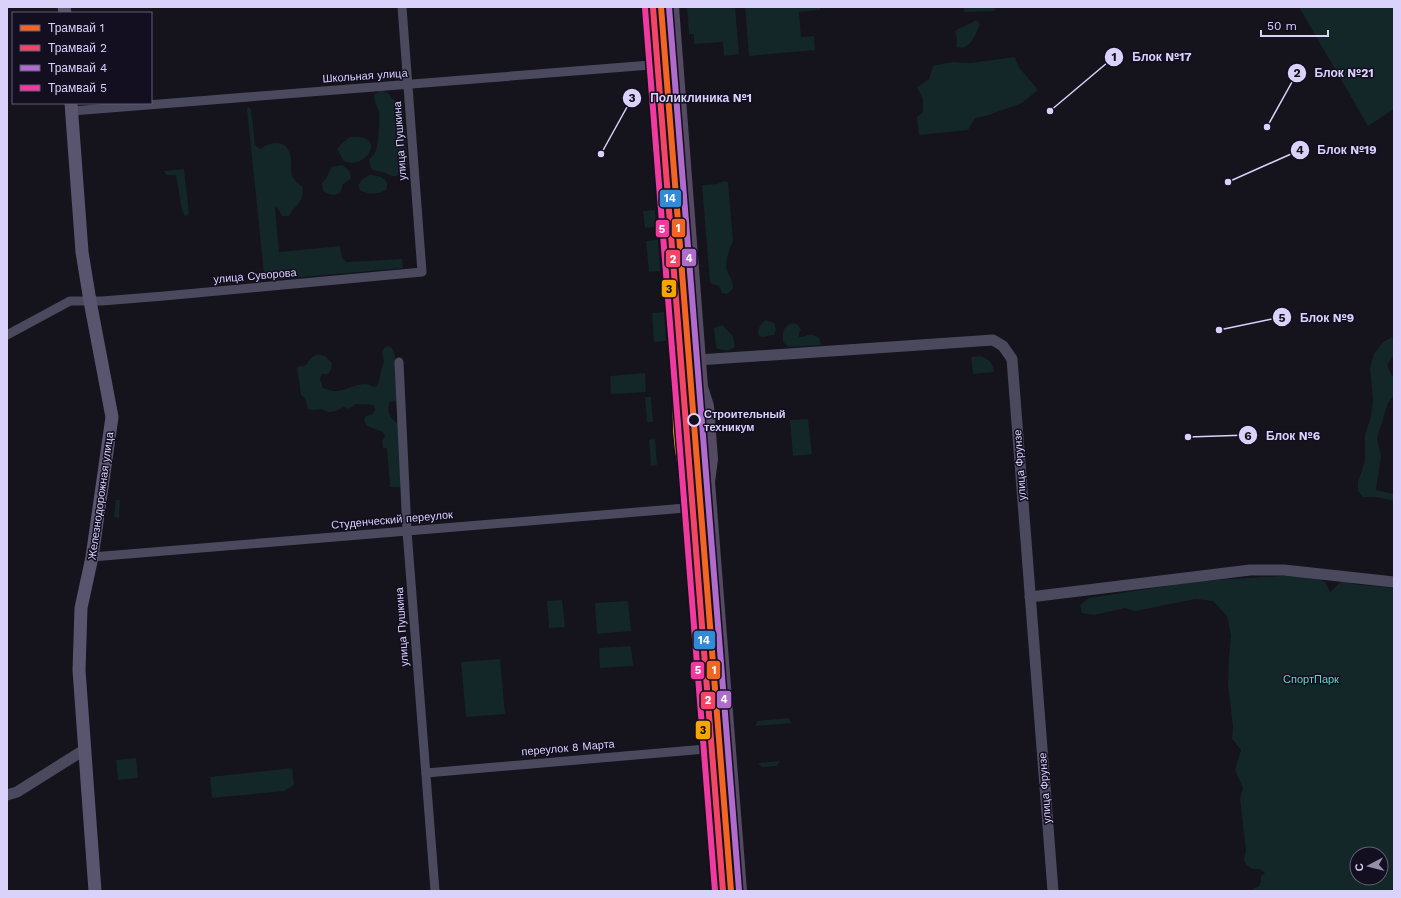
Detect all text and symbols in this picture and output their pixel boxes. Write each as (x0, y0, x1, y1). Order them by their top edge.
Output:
legend (12, 12, 152, 104)
scale bar (1261, 12, 1328, 38)
text: 50 m (1267, 19, 1297, 33)
text: Трамвай 1 (48, 21, 104, 35)
text: Трамвай 2 (48, 41, 107, 55)
callout: Блок №17 (1104, 45, 1200, 69)
text: 1 (1111, 50, 1117, 64)
text: Блок №17 (1132, 50, 1192, 64)
text: Трамвай 4 (48, 61, 107, 75)
callout: Блок №21 (1287, 61, 1382, 85)
street label: Школьная улица (322, 66, 409, 85)
text: 2 (1293, 66, 1301, 80)
text: Блок №21 (1314, 66, 1374, 80)
text: Трамвай 5 (48, 81, 107, 95)
callout: Поликлиника №1 (622, 86, 760, 110)
text: 3 (628, 91, 636, 105)
text: Поликлиника №1 (650, 91, 752, 105)
street label: улица Пушкина (391, 100, 409, 181)
callout: Блок №19 (1290, 138, 1385, 162)
text: 4 (1296, 143, 1304, 157)
text: Блок №19 (1317, 143, 1377, 157)
line badge: 14 (659, 189, 682, 208)
text: 14 (664, 192, 676, 205)
line badge: 1 (671, 218, 686, 238)
line badge: 5 (655, 219, 670, 238)
text: 1 (676, 222, 680, 235)
text: 5 (659, 223, 665, 236)
line badge: 4 (681, 248, 697, 267)
line badge: 2 (665, 249, 681, 268)
text: 4 (685, 252, 693, 265)
text: 2 (670, 253, 677, 266)
street label: улица Суворова (213, 266, 298, 286)
line badge: 3 (661, 279, 677, 298)
text: 3 (666, 283, 673, 296)
callout: Блок №9 (1272, 305, 1362, 329)
text: 5 (1279, 311, 1286, 325)
text: Блок №9 (1300, 311, 1354, 325)
place label: Строительный техникум (704, 408, 786, 434)
marker: Строительный техникум (687, 413, 701, 427)
callout: Блок №6 (1238, 423, 1328, 447)
street label: улица Фрунзе (1011, 429, 1029, 501)
text: 6 (1244, 429, 1252, 443)
text: Блок №6 (1266, 429, 1320, 443)
street label: Железнодорожная улица (86, 430, 117, 561)
street label: Студенческий переулок (331, 508, 454, 532)
street label: улица Пушкина (393, 586, 411, 667)
line badge: 14 (693, 630, 716, 650)
text: 14 (698, 634, 710, 647)
line badge: 1 (706, 660, 721, 680)
line badge: 5 (690, 661, 705, 680)
text: 5 (695, 664, 701, 677)
text: 1 (712, 664, 716, 677)
park label: СпортПарк (1283, 673, 1339, 686)
line badge: 4 (716, 690, 732, 709)
line badge: 2 (700, 691, 716, 710)
text: 4 (720, 693, 728, 706)
text: 2 (705, 694, 712, 707)
line badge: 3 (695, 720, 711, 740)
text: 3 (700, 724, 707, 737)
street label: переулок 8 Марта (521, 737, 616, 759)
street label: улица Фрунзе (1036, 752, 1054, 824)
north arrow (1349, 846, 1389, 886)
text: С (1353, 862, 1367, 872)

